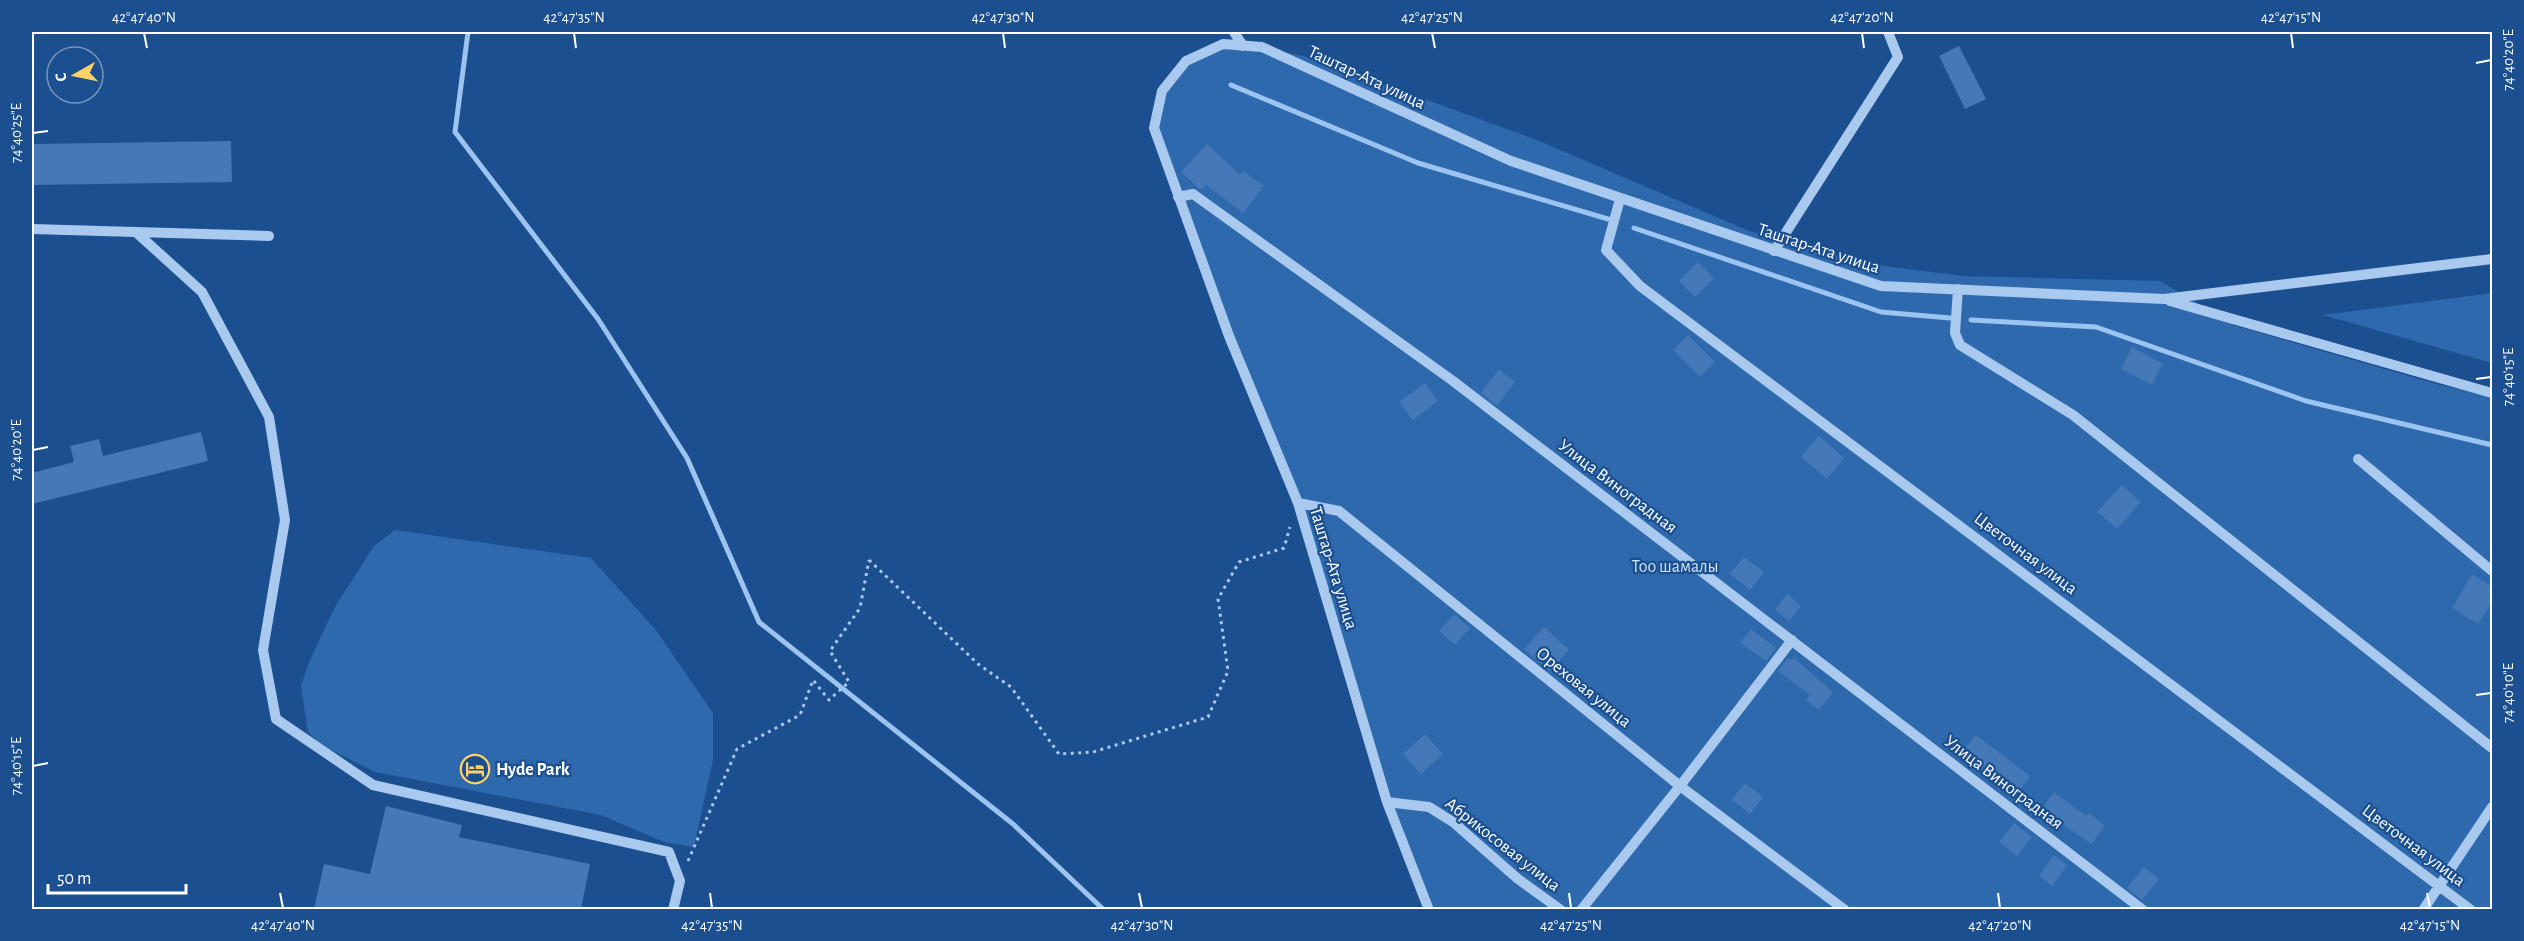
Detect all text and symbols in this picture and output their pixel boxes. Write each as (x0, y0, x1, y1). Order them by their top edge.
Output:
text: 42°47'40"N (112, 10, 176, 25)
text: 42°47'35"N (543, 10, 605, 25)
text: 42°47'30"N (972, 10, 1034, 25)
text: 42°47'25"N (1401, 10, 1463, 25)
text: 42°47'20"N (1830, 10, 1894, 25)
text: 42°47'15"N (2261, 10, 2321, 25)
text: 74°40'20"E (2501, 29, 2516, 91)
street label: Таштар-Ата улица (1305, 43, 1428, 113)
north arrow (45, 45, 105, 105)
text: С (53, 71, 70, 83)
text: 74°40'25"E (9, 103, 24, 163)
street label: Таштар-Ата улица (1756, 221, 1882, 277)
text: 74°40'15"E (2501, 348, 2516, 406)
text: 74°40'20"E (9, 419, 24, 481)
street label: Улица Виноградная (1555, 436, 1680, 537)
street label: Таштар-Ата улица (1306, 505, 1360, 632)
street label: Цветочная улица (1970, 509, 2080, 598)
park label: Тоо шамалы (1631, 558, 1719, 576)
street label: Ореховая улица (1532, 644, 1634, 731)
text: 74°40'10"E (2501, 663, 2516, 723)
street label: Улица Виноградная (1941, 732, 2066, 833)
text: 74°40'15"E (9, 737, 24, 795)
hotel icon: Hyde Park (459, 753, 491, 785)
place label: Hyde Park (496, 761, 570, 779)
street label: Абрикосовая улица (1441, 794, 1564, 895)
street label: Цветочная улица (2358, 801, 2468, 890)
scale bar (48, 857, 186, 895)
text: 50 m (57, 870, 91, 888)
text: 42°47'40"N (251, 918, 315, 933)
text: 42°47'35"N (681, 918, 743, 933)
text: 42°47'30"N (1111, 918, 1173, 933)
text: 42°47'25"N (1540, 918, 1602, 933)
text: 42°47'20"N (1968, 918, 2032, 933)
text: 42°47'15"N (2400, 918, 2460, 933)

